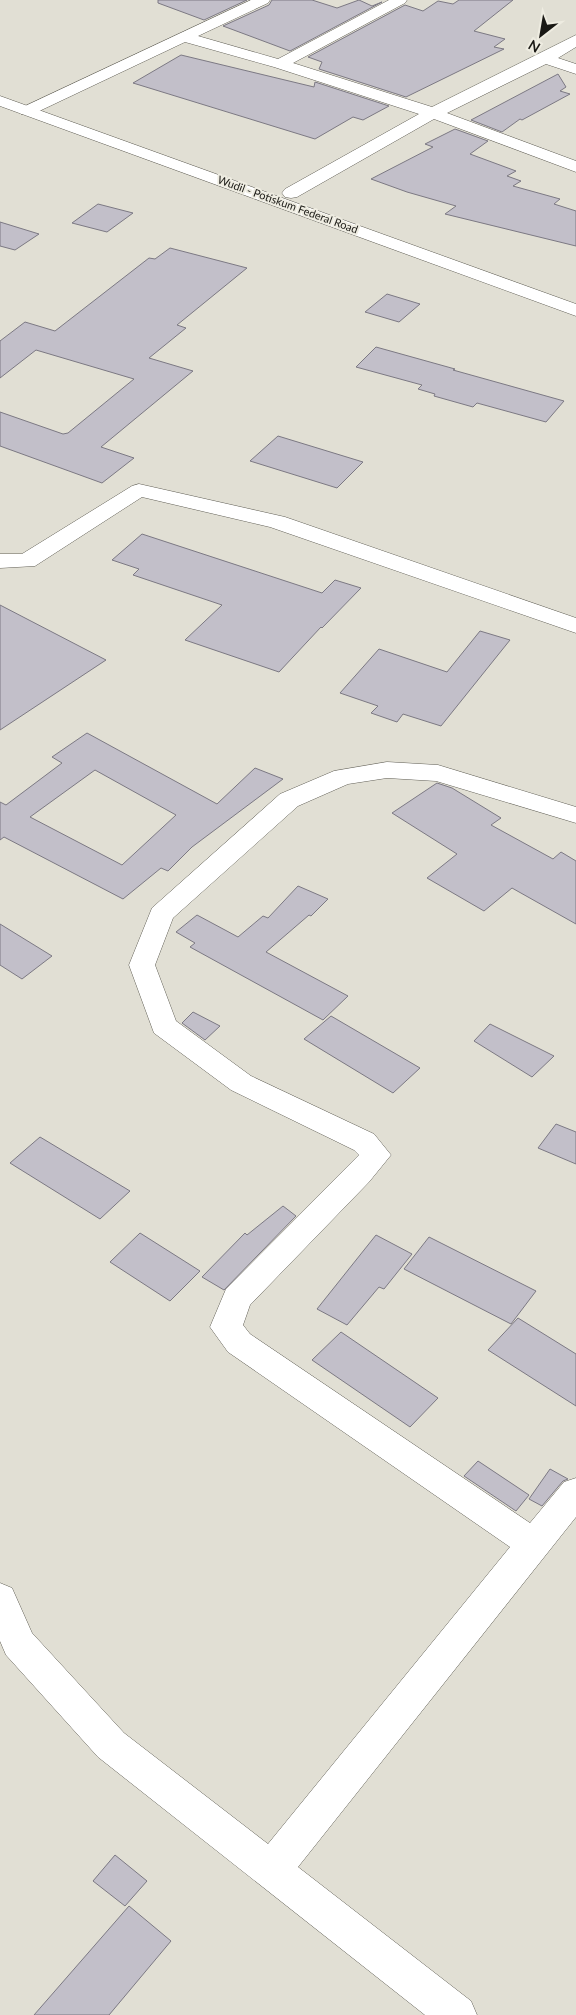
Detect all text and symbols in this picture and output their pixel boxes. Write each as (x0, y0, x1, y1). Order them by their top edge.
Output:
north arrow (516, 10, 566, 60)
text: N (525, 37, 543, 57)
street label: Wudil - Potiskum Federal Road (216, 172, 360, 236)

